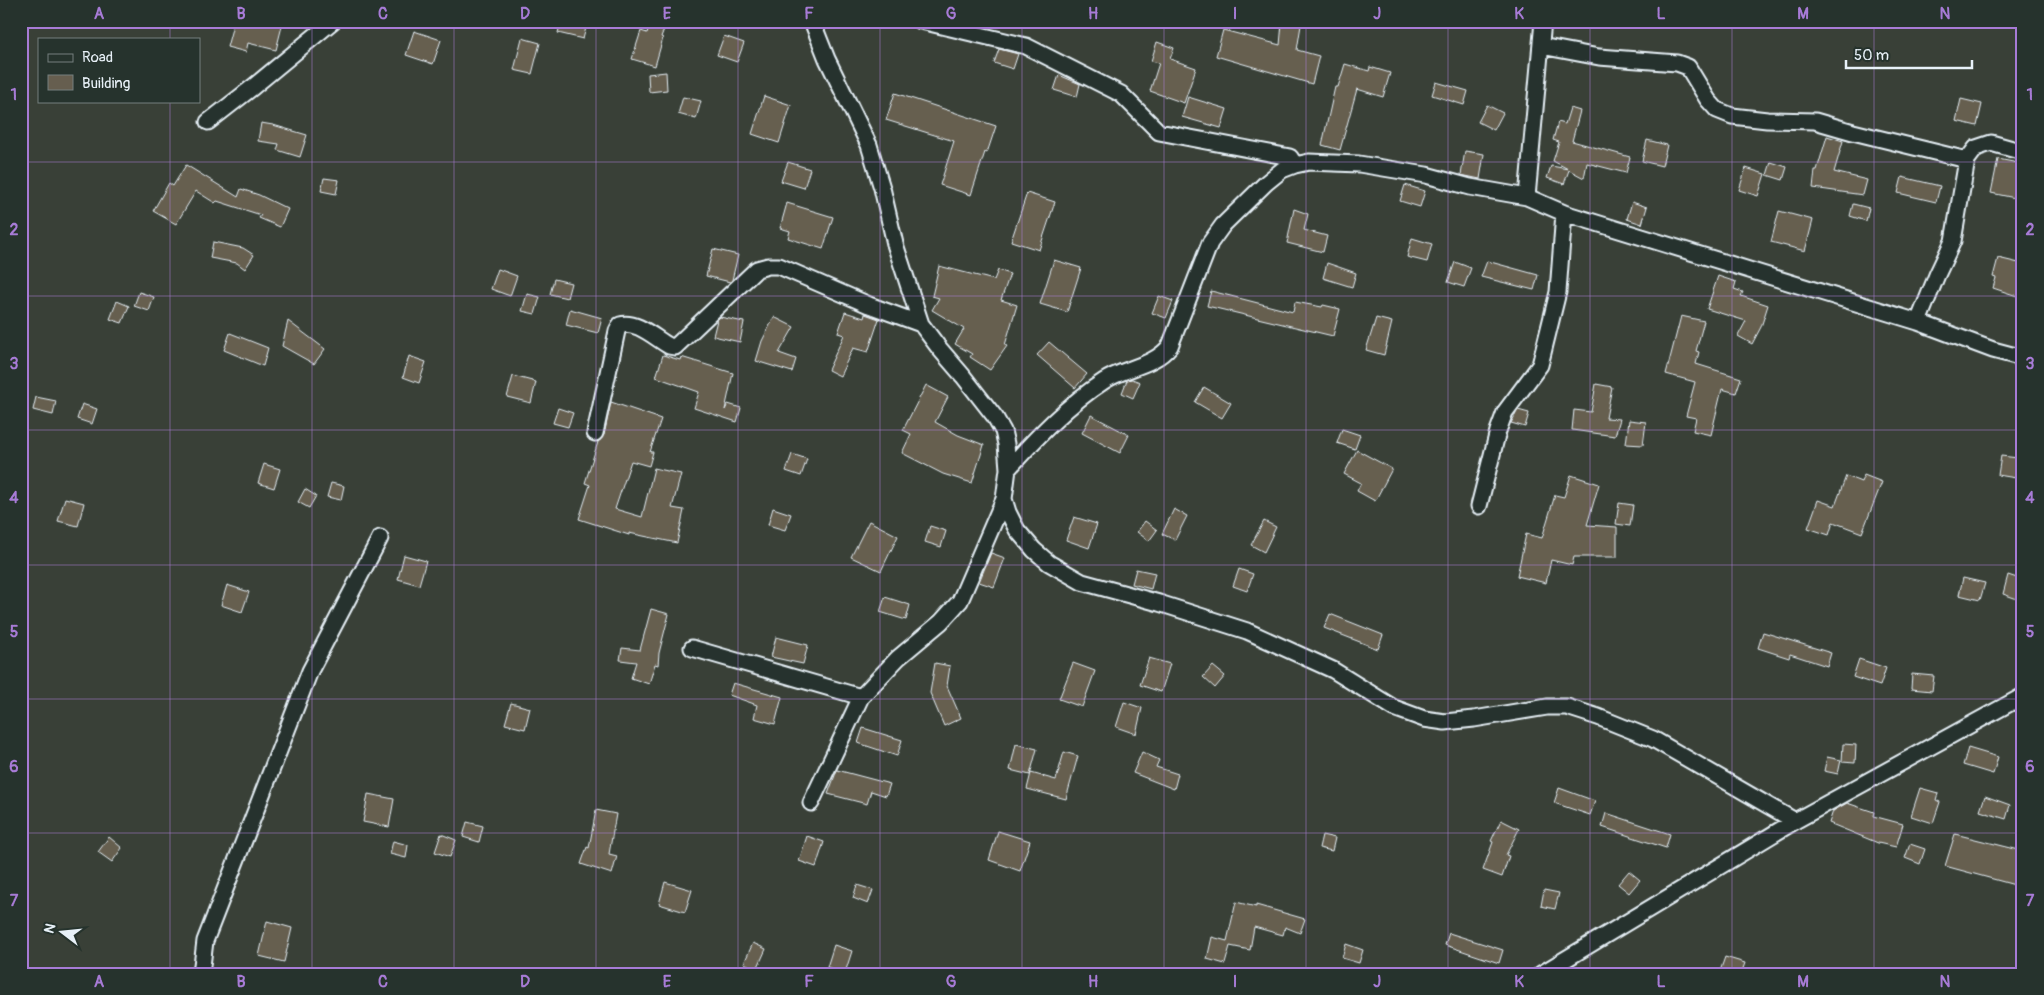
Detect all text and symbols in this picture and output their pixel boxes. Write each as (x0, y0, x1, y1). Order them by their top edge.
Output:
text: A (94, 4, 105, 24)
text: B (236, 4, 246, 24)
text: C (378, 4, 388, 24)
text: D (520, 4, 530, 24)
text: E (663, 4, 672, 24)
text: F (804, 4, 814, 24)
text: G (946, 4, 957, 24)
text: H (1088, 4, 1098, 24)
text: I (1233, 4, 1237, 24)
text: J (1373, 4, 1381, 24)
text: K (1514, 4, 1524, 24)
text: L (1656, 4, 1666, 24)
text: M (1797, 4, 1809, 24)
text: N (1940, 4, 1951, 24)
legend (38, 38, 200, 102)
scale bar (1846, 38, 1973, 70)
text: 50 m (1854, 46, 1889, 65)
text: Road (82, 48, 113, 67)
text: Building (82, 74, 130, 93)
text: 1 (11, 85, 17, 105)
text: 1 (2027, 85, 2033, 105)
text: 2 (10, 220, 19, 240)
text: 2 (2026, 220, 2035, 240)
text: 3 (10, 354, 19, 374)
text: 3 (2026, 354, 2035, 374)
text: 4 (9, 488, 19, 508)
text: 4 (2025, 488, 2035, 508)
text: 5 (10, 622, 19, 642)
text: 5 (2026, 622, 2035, 642)
text: 6 (9, 757, 19, 777)
text: 6 (2025, 757, 2035, 777)
text: 7 (10, 891, 19, 911)
text: 7 (2026, 891, 2035, 911)
north arrow (38, 908, 88, 958)
text: N (41, 922, 59, 935)
text: A (94, 972, 105, 992)
text: B (236, 972, 246, 992)
text: C (378, 972, 388, 992)
text: D (520, 972, 530, 992)
text: E (663, 972, 672, 992)
text: F (804, 972, 814, 992)
text: G (946, 972, 957, 992)
text: H (1088, 972, 1098, 992)
text: I (1233, 972, 1237, 992)
text: J (1373, 972, 1381, 992)
text: K (1514, 972, 1524, 992)
text: L (1656, 972, 1666, 992)
text: M (1797, 972, 1809, 992)
text: N (1940, 972, 1951, 992)

